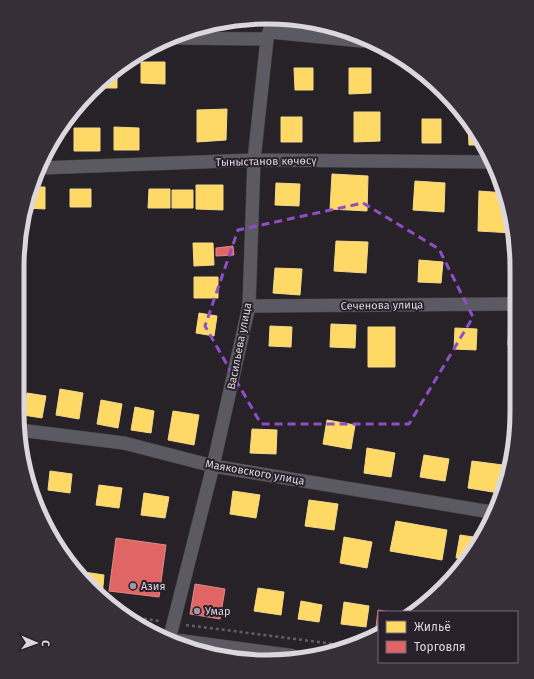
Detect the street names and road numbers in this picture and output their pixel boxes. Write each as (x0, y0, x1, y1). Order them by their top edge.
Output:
street label: Тыныстанов көчөсү (215, 154, 317, 169)
street label: Сеченова улица (341, 298, 423, 313)
street label: Васильева улица (225, 302, 254, 391)
street label: Маяковского улица (204, 457, 306, 488)

